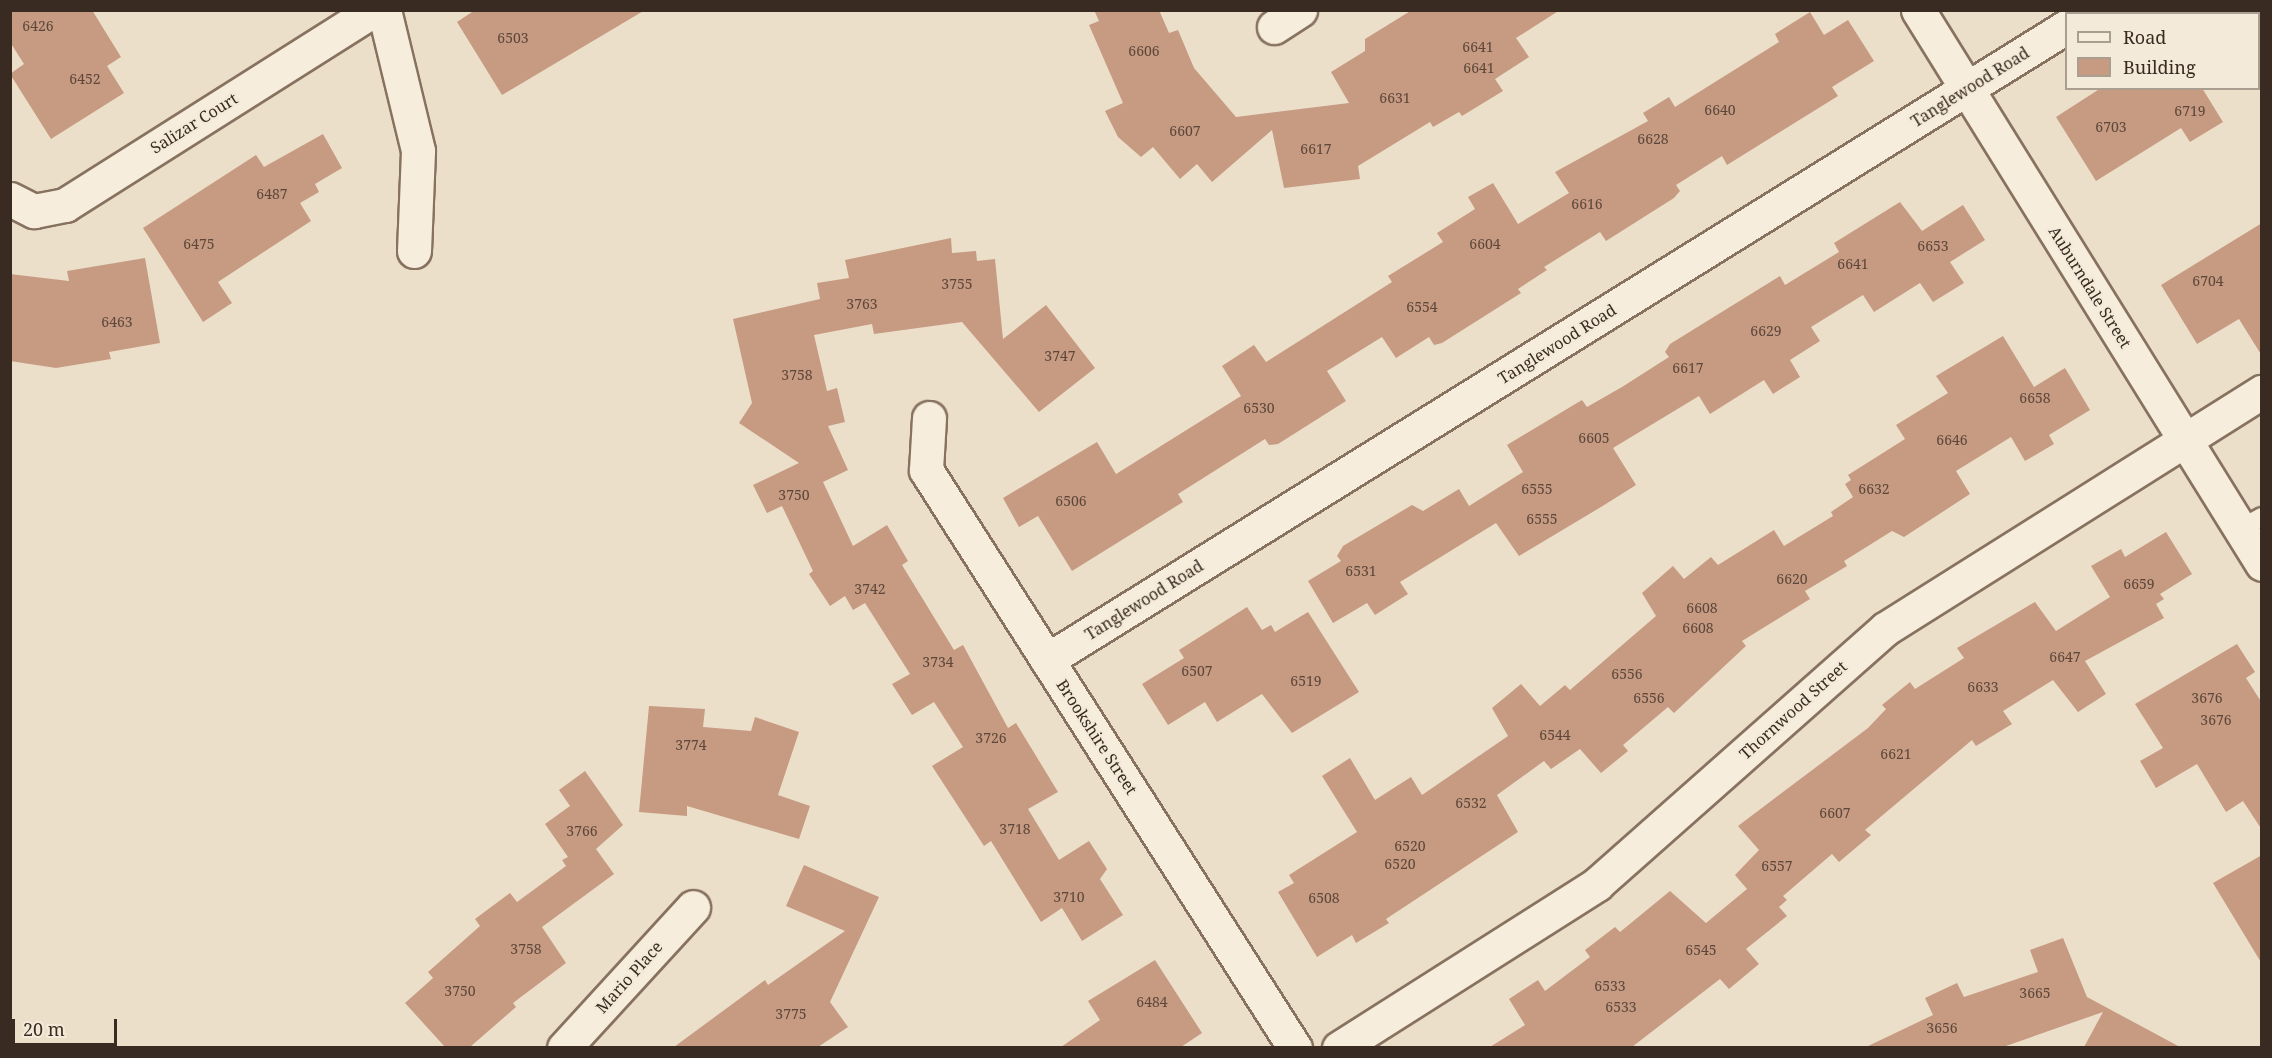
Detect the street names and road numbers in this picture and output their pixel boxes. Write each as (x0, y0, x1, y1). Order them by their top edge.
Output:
street label: Tanglewood Road (1907, 43, 2033, 131)
street label: Salizar Court (147, 89, 241, 157)
street label: Auburndale Street (2045, 223, 2135, 351)
street label: Tanglewood Road (1494, 300, 1620, 388)
street label: Tanglewood Road (1081, 556, 1207, 644)
street label: Thornwood Street (1735, 657, 1851, 763)
street label: Brookshire Street (1053, 676, 1141, 798)
street label: Mario Place (592, 937, 666, 1017)

